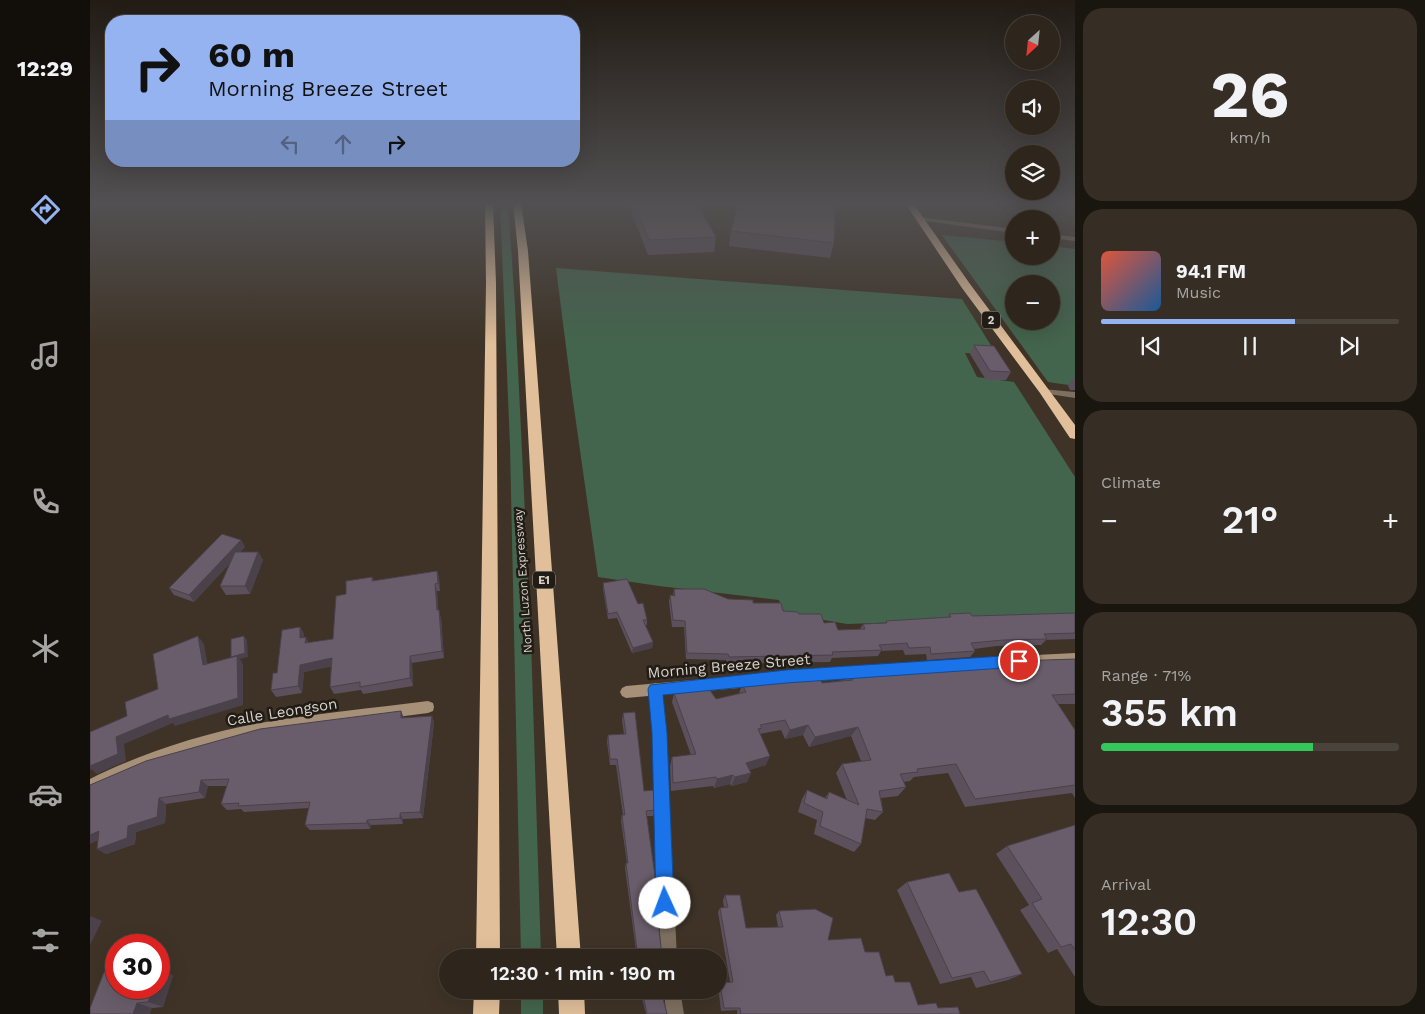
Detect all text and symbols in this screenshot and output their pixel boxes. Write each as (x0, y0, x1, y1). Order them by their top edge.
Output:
north arrow (1005, 15, 1060, 70)
map controls (1005, 15, 1060, 330)
text: 60 m (208, 34, 295, 76)
icon: right (125, 35, 190, 100)
text: 12:29 (17, 56, 73, 81)
text: 26 (1211, 57, 1289, 133)
text: Morning Breeze Street (208, 76, 447, 101)
button: sound (1005, 80, 1060, 135)
text: km/h (1229, 128, 1271, 147)
icon: left (276, 130, 304, 158)
icon: ahead (329, 130, 357, 158)
icon: right (382, 130, 410, 158)
button: layers (1005, 145, 1060, 200)
icon: directions (28, 192, 63, 227)
button: + (1005, 210, 1060, 265)
text: 94.1 FM (1176, 260, 1246, 283)
button: − (1005, 275, 1060, 330)
text: Music (1176, 283, 1221, 302)
road number: 2 (982, 312, 1000, 328)
icon: previous (1137, 332, 1165, 360)
icon: pause (1236, 332, 1264, 360)
icon: next (1335, 332, 1363, 360)
icon: music (28, 338, 63, 373)
text: Climate (1101, 473, 1161, 492)
icon: phone (28, 484, 63, 519)
text: 21° (1222, 498, 1278, 542)
text: − (1101, 504, 1118, 537)
text: + (1382, 504, 1399, 537)
street label: North Luzon Expressway (511, 508, 535, 654)
road number: E1 (533, 572, 555, 588)
icon: climate (28, 631, 63, 666)
pin (998, 640, 1040, 682)
icon: arrive (1005, 647, 1033, 675)
street label: Morning Breeze Street (647, 650, 812, 682)
text: Range · 71% (1101, 666, 1191, 685)
text: 355 km (1101, 691, 1238, 735)
street label: Calle Leongson (225, 694, 339, 730)
icon: car (28, 777, 63, 812)
text: Arrival (1101, 875, 1151, 894)
position arrow (638, 876, 690, 928)
text: 12:30 (1101, 900, 1197, 944)
icon: filters (28, 923, 63, 958)
speed limit sign: 30 (105, 934, 170, 999)
text: 12:30 · 1 min · 190 m (491, 962, 675, 985)

